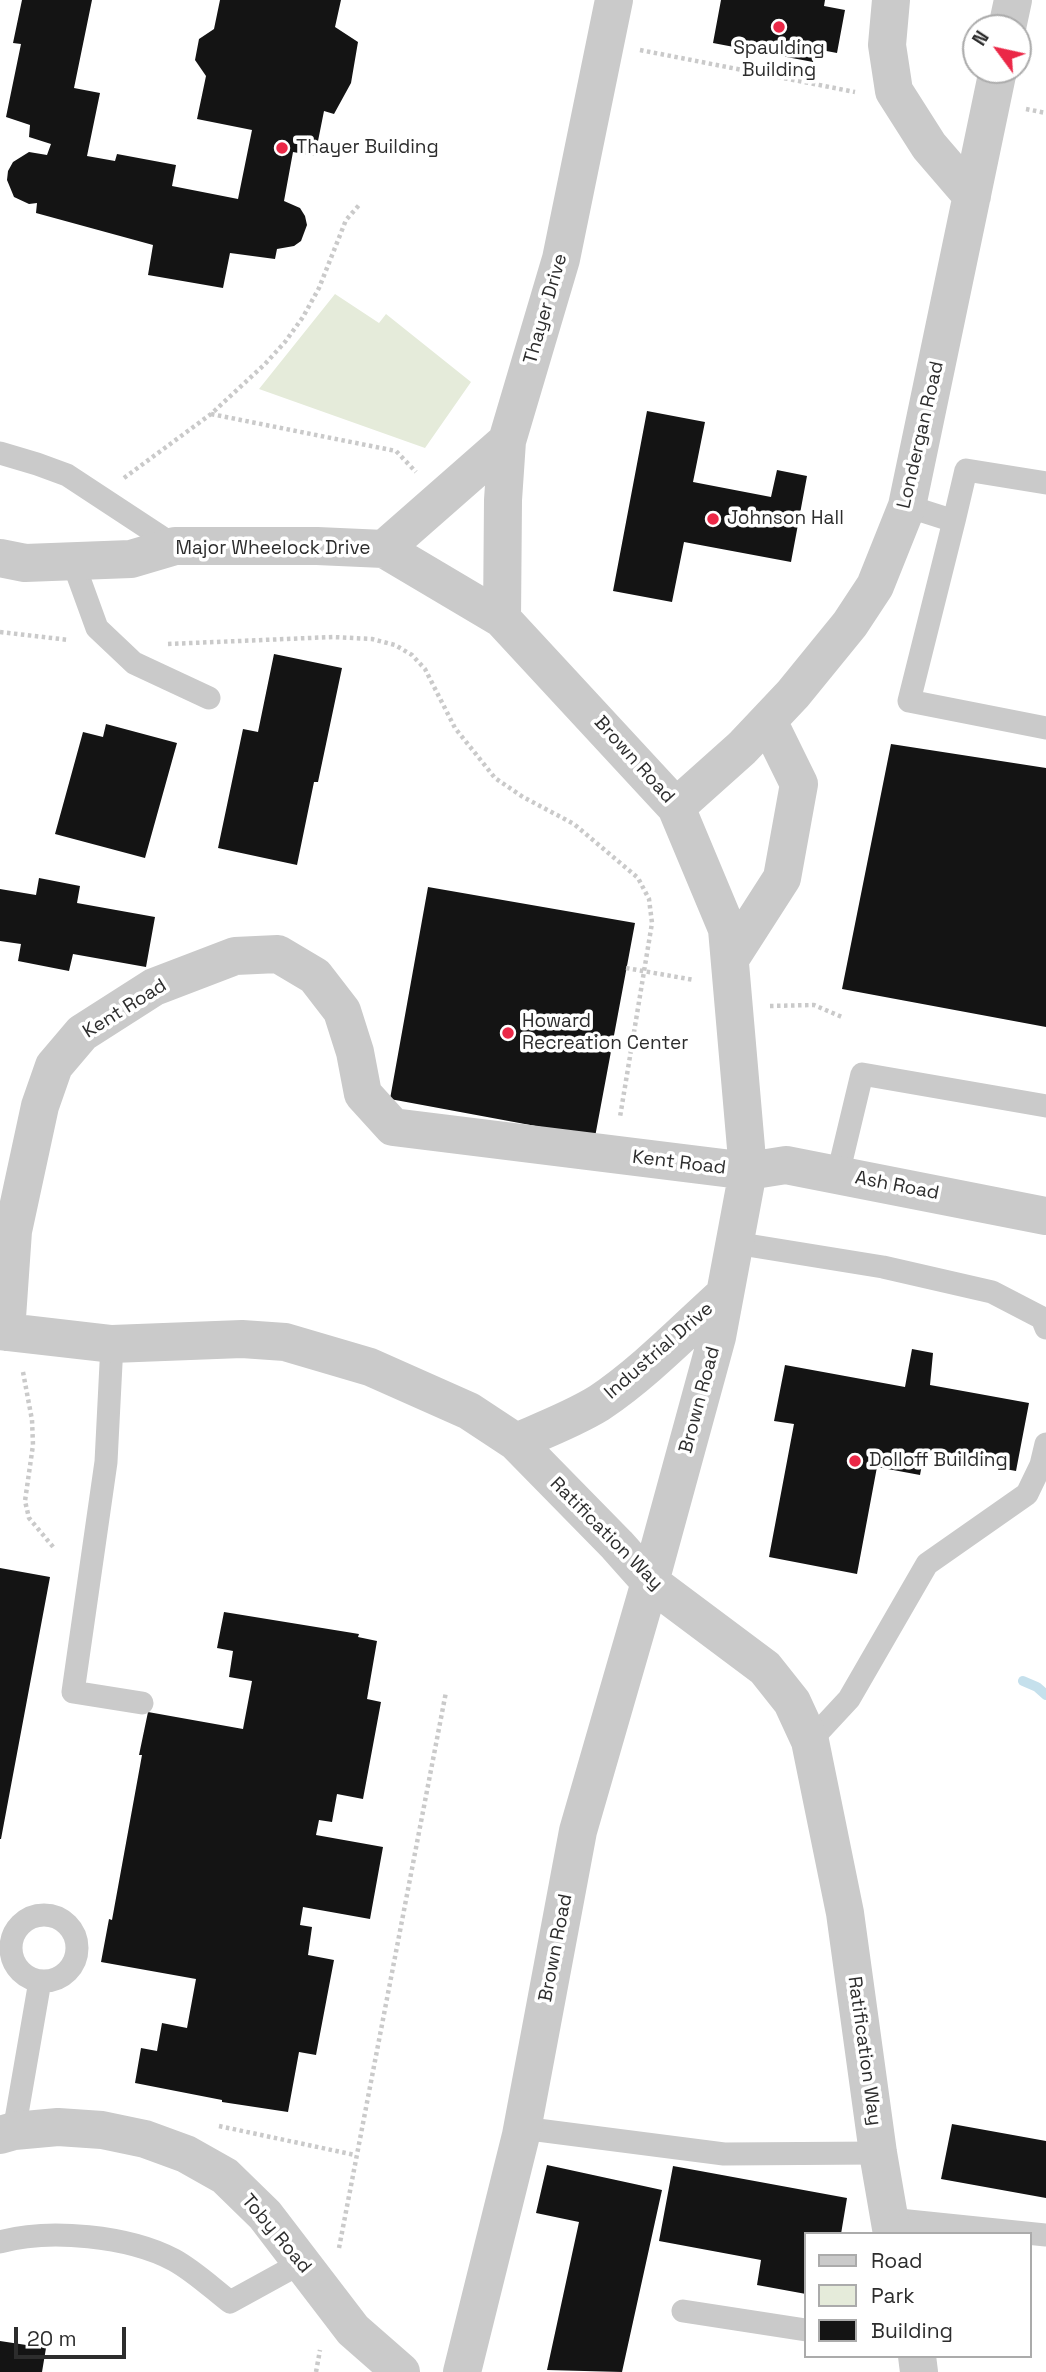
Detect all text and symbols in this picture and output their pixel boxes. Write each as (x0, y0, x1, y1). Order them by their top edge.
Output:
north arrow (962, 14, 1032, 84)
marker: Spaulding Building (771, 19, 787, 35)
text: N (967, 26, 995, 51)
place label: Spaulding Building (733, 38, 825, 82)
place label: Thayer Building (296, 137, 439, 159)
marker: Thayer Building (274, 140, 290, 156)
street label: Thayer Drive (519, 251, 573, 367)
street label: Londergan Road (893, 359, 949, 511)
place label: Johnson Hall (727, 508, 844, 530)
marker: Johnson Hall (705, 511, 721, 527)
street label: Major Wheelock Drive (176, 538, 370, 560)
street label: Brown Road (589, 712, 679, 808)
street label: Kent Road (79, 974, 171, 1044)
place label: Howard Recreation Center (522, 1011, 688, 1055)
marker: Howard Recreation Center (500, 1025, 516, 1041)
street label: Kent Road (631, 1146, 727, 1180)
street label: Ash Road (853, 1167, 941, 1205)
street label: Industrial Drive (600, 1298, 718, 1404)
street label: Brown Road (675, 1344, 725, 1456)
place label: Dolloff Building (869, 1450, 1008, 1472)
marker: Dolloff Building (847, 1453, 863, 1469)
street label: Ratification Way (545, 1473, 667, 1595)
street label: Brown Road (534, 1892, 578, 2004)
street label: Ratification Way (842, 1975, 886, 2127)
street label: Toby Road (236, 2190, 316, 2278)
legend (804, 2232, 1032, 2358)
text: Road (871, 2247, 923, 2274)
text: Park (871, 2282, 915, 2309)
scale bar (18, 2312, 130, 2356)
text: Building (871, 2317, 953, 2344)
text: 20 m (27, 2325, 77, 2352)

